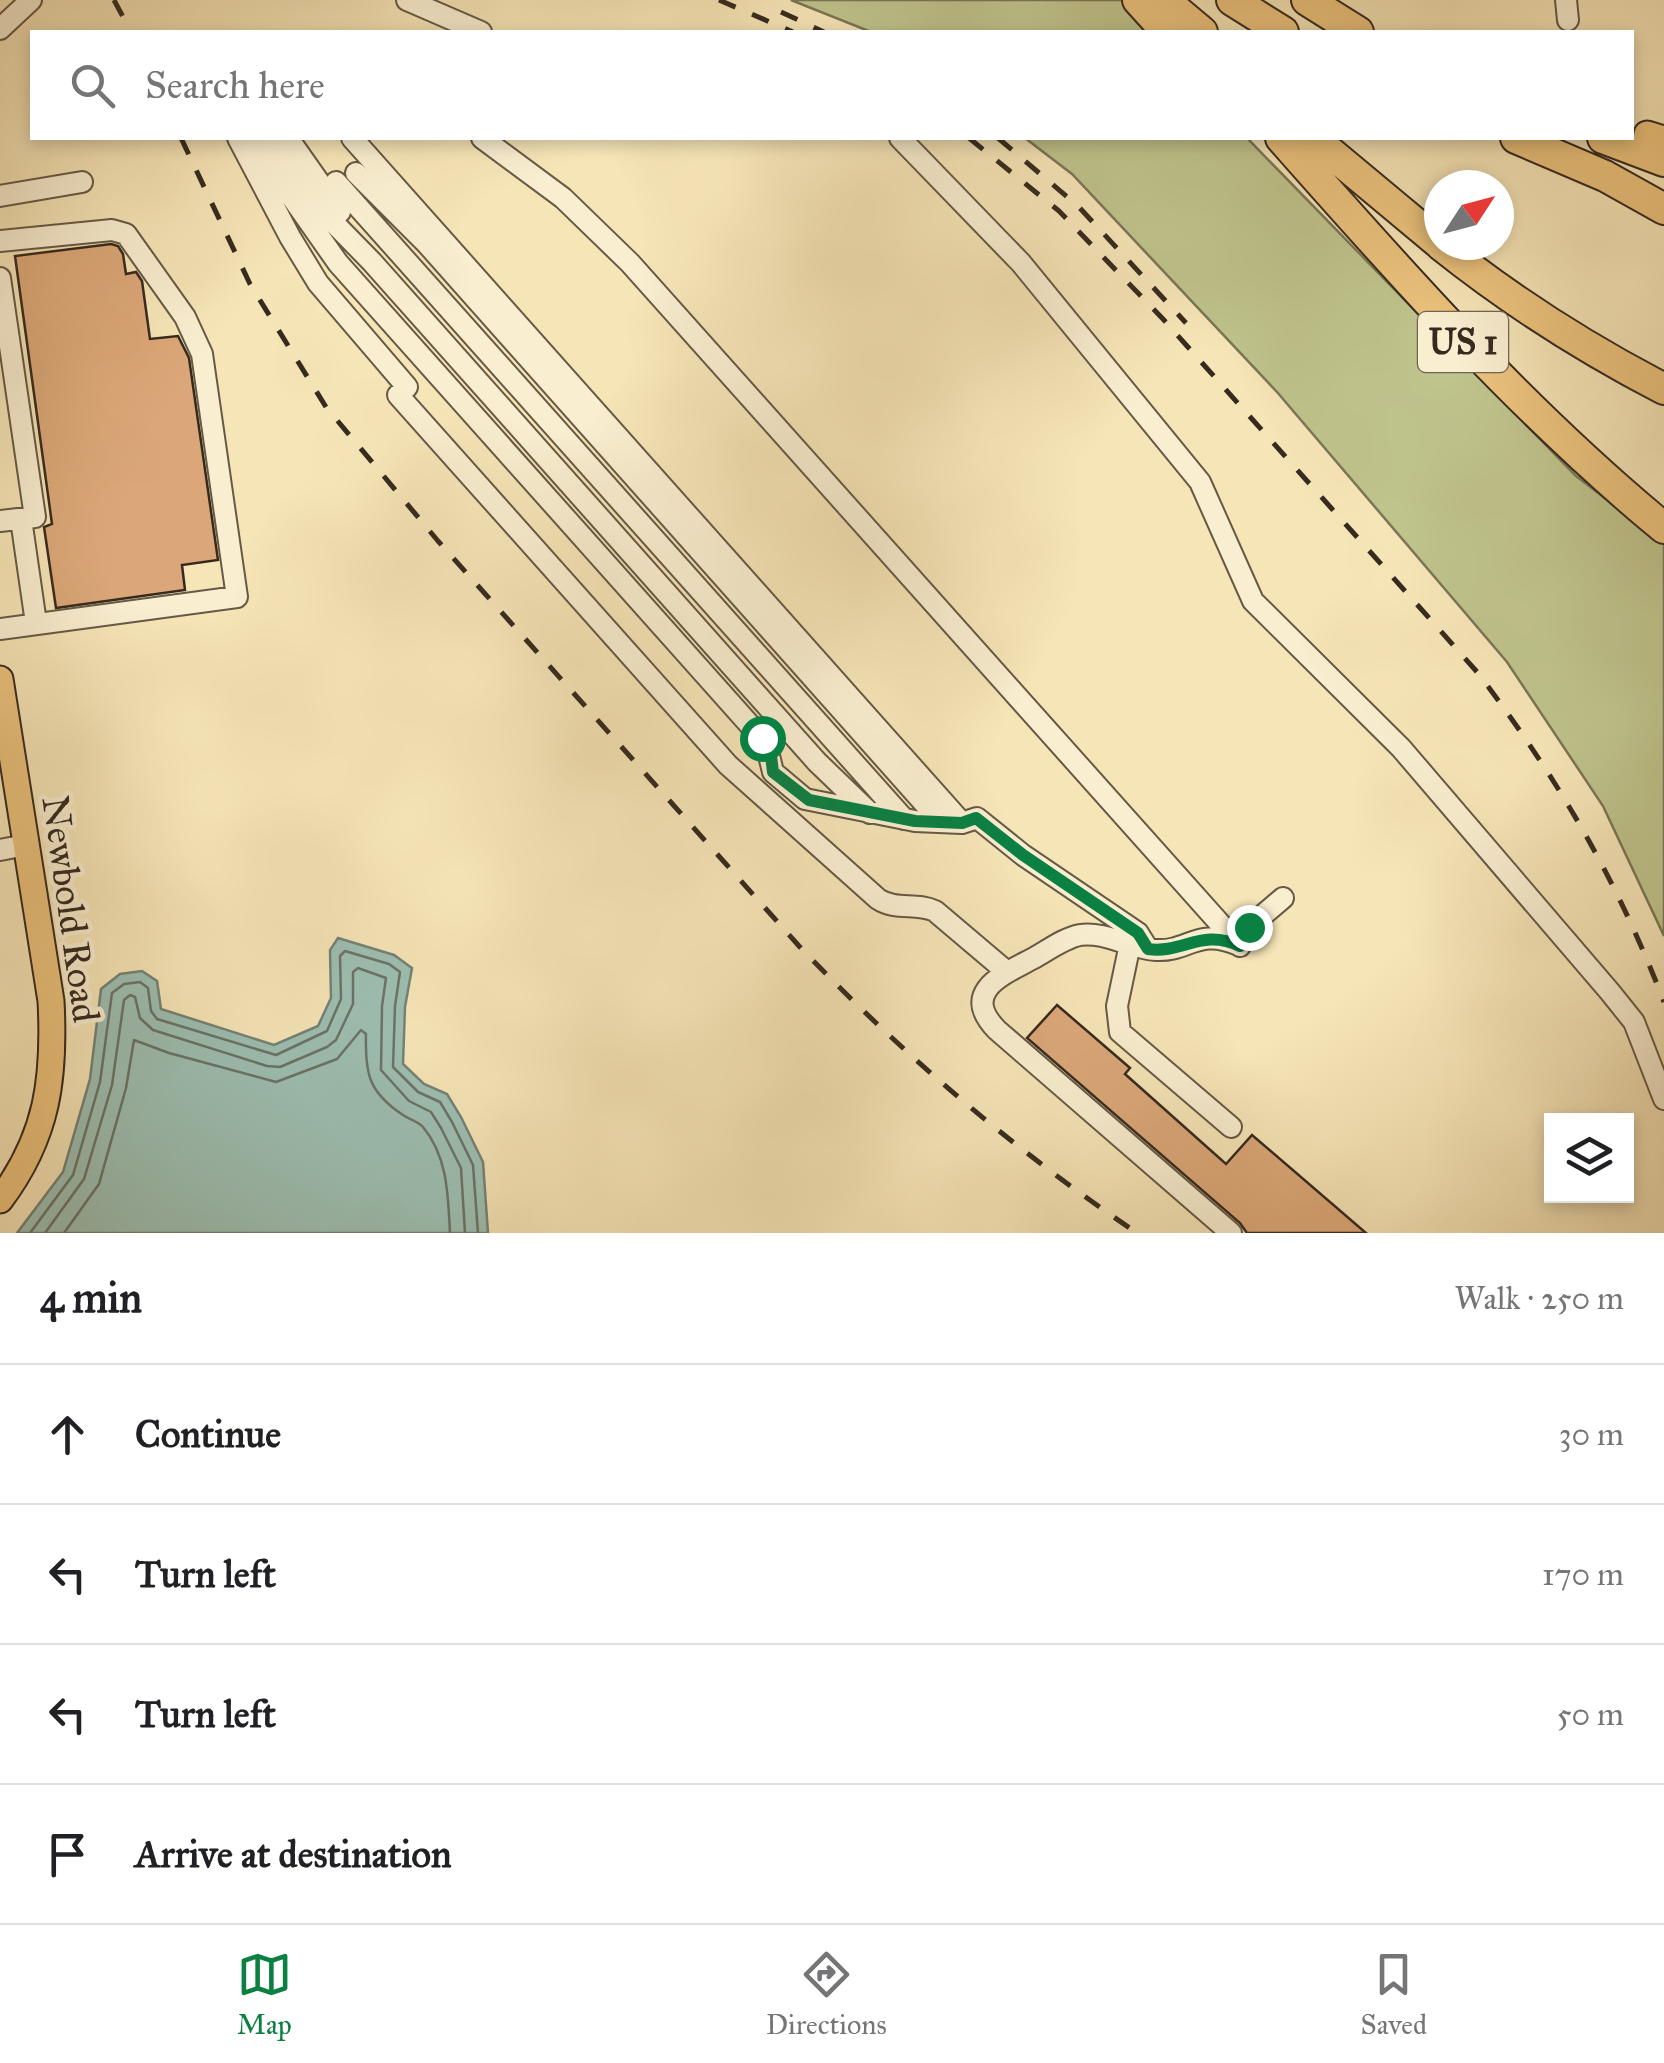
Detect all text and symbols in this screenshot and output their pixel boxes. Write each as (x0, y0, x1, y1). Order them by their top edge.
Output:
search box (30, 30, 1634, 140)
icon: search (65, 58, 120, 113)
text: Search here (145, 62, 325, 108)
north arrow (1424, 170, 1514, 260)
road number: US 1 (1418, 312, 1508, 372)
route start (740, 716, 786, 762)
street label: Newbold Road (32, 793, 110, 1025)
route end (1227, 905, 1273, 951)
map controls (1544, 1113, 1634, 1203)
button: layers (1544, 1113, 1634, 1203)
text: 4 min (40, 1272, 142, 1324)
text: Walk · 250 m (1455, 1279, 1624, 1318)
icon: ahead (40, 1407, 95, 1462)
text: Continue (135, 1411, 281, 1457)
text: 30 m (1559, 1415, 1624, 1454)
icon: left (40, 1547, 95, 1602)
text: Turn left (135, 1551, 276, 1597)
text: 170 m (1542, 1555, 1624, 1594)
icon: left (40, 1687, 95, 1742)
text: Turn left (135, 1691, 276, 1737)
text: 50 m (1557, 1695, 1624, 1734)
icon: arrive (40, 1827, 95, 1882)
text: Arrive at destination (135, 1831, 452, 1877)
tab: Map (237, 1947, 292, 2042)
tab: Directions (766, 1947, 887, 2042)
tab: Saved (1361, 1947, 1427, 2042)

